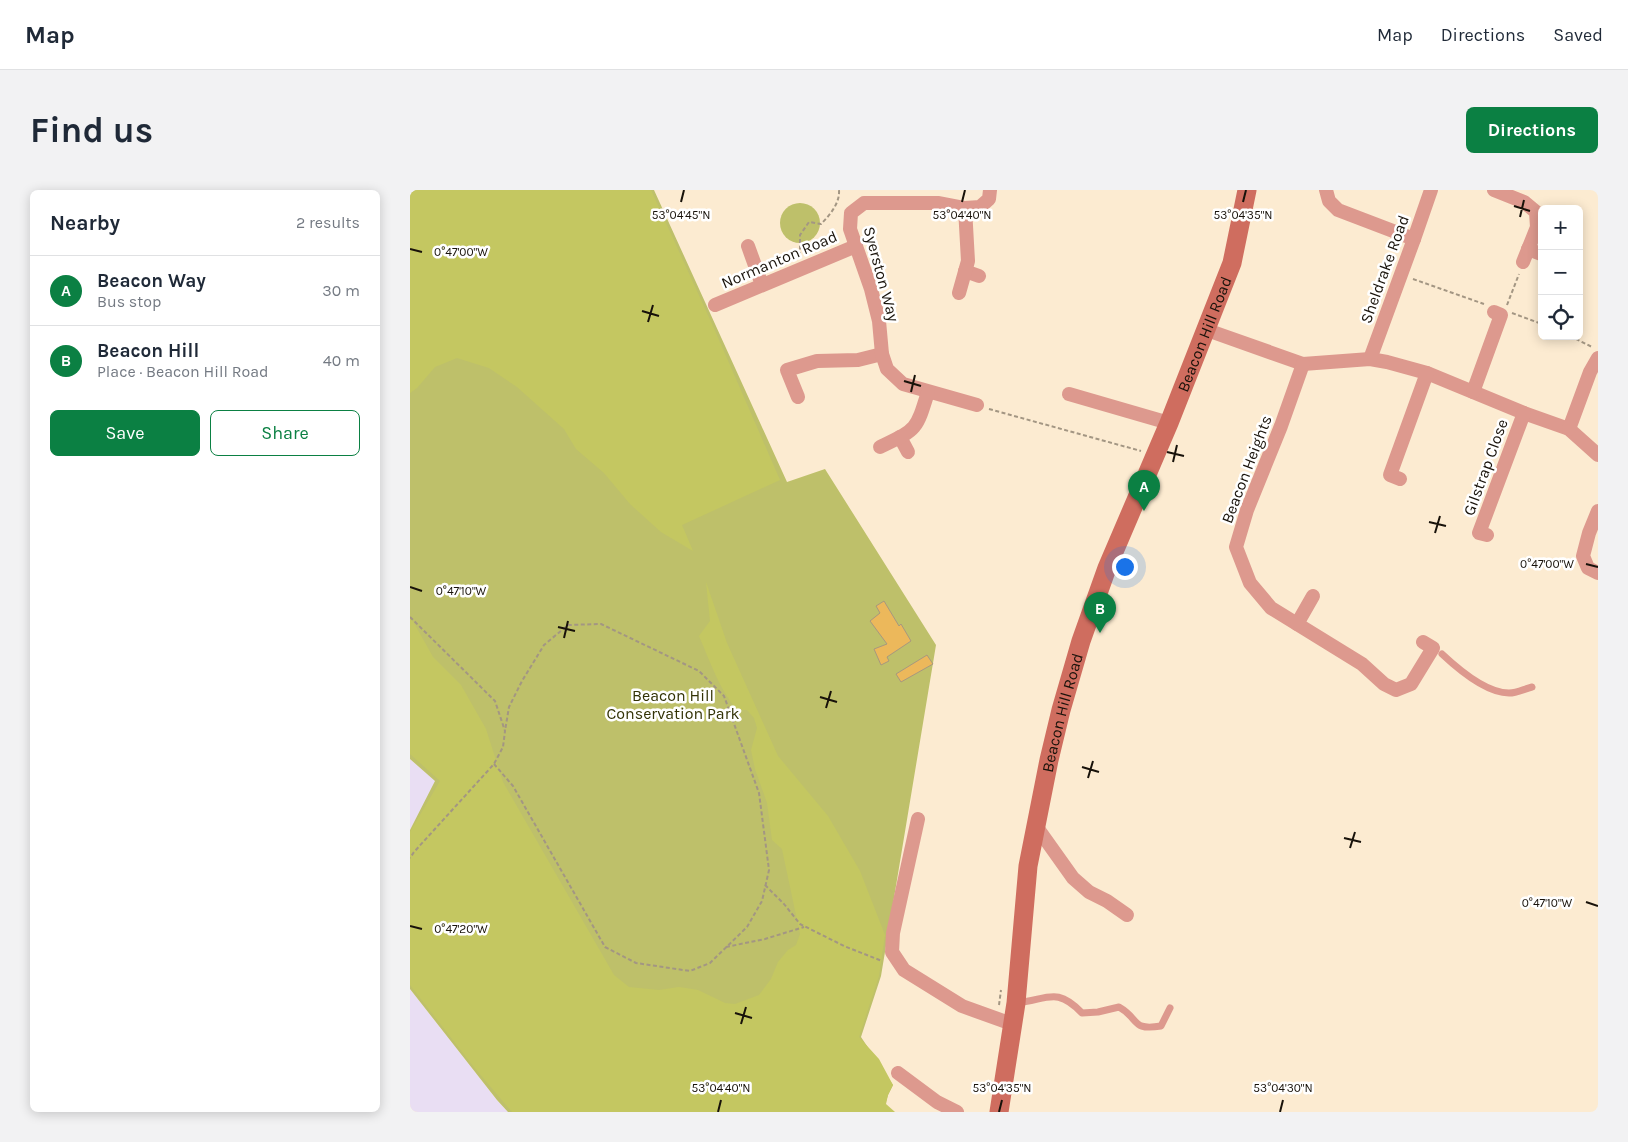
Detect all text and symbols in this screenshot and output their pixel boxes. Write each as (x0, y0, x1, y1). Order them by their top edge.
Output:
text: Map (25, 21, 75, 49)
text: Map (1377, 24, 1413, 46)
text: Directions (1441, 24, 1525, 46)
text: Saved (1553, 24, 1603, 46)
button: Directions (1466, 107, 1598, 153)
text: Find us (30, 110, 153, 151)
map controls (1538, 205, 1583, 340)
button: + (1538, 205, 1583, 250)
text: 53°04'45"N (652, 208, 710, 222)
text: 53°04'40"N (932, 208, 992, 222)
text: 53°04'35"N (1213, 208, 1273, 222)
text: Nearby (50, 211, 120, 235)
street label: Sheldrake Road (1356, 212, 1413, 326)
text: 2 results (296, 213, 360, 232)
street label: Syerston Way (860, 224, 903, 324)
street label: Normanton Road (718, 226, 840, 292)
text: 0°47'00"W (434, 245, 488, 259)
button: − (1538, 250, 1583, 295)
text: Beacon Way (97, 270, 206, 292)
street label: Beacon Hill Road (1173, 274, 1236, 395)
text: A (61, 281, 71, 300)
text: 30 m (322, 281, 360, 300)
text: Bus stop (97, 292, 161, 311)
button: locate (1538, 295, 1583, 340)
text: Beacon Hill (97, 340, 199, 362)
text: B (61, 351, 71, 370)
text: 40 m (323, 351, 360, 370)
text: Place · Beacon Hill Road (97, 362, 269, 381)
button: Save (50, 410, 200, 456)
button: Share (210, 410, 360, 456)
street label: Beacon Heights (1217, 412, 1276, 526)
street label: Gilstrap Close (1459, 416, 1512, 518)
pin: A (1128, 470, 1160, 511)
your location (1112, 554, 1138, 580)
text: 0°47'00"W (1520, 557, 1574, 571)
text: 0°47'10"W (436, 584, 487, 598)
pin: B (1084, 592, 1116, 633)
street label: Beacon Hill Road (1038, 651, 1087, 774)
park label: Beacon Hill Conservation Park (607, 686, 739, 723)
text: 0°47'10"W (1522, 896, 1573, 910)
text: 0°47'20"W (434, 922, 488, 936)
text: 53°04'40"N (691, 1081, 751, 1095)
text: 53°04'35"N (972, 1081, 1032, 1095)
text: 53°04'30"N (1253, 1081, 1313, 1095)

